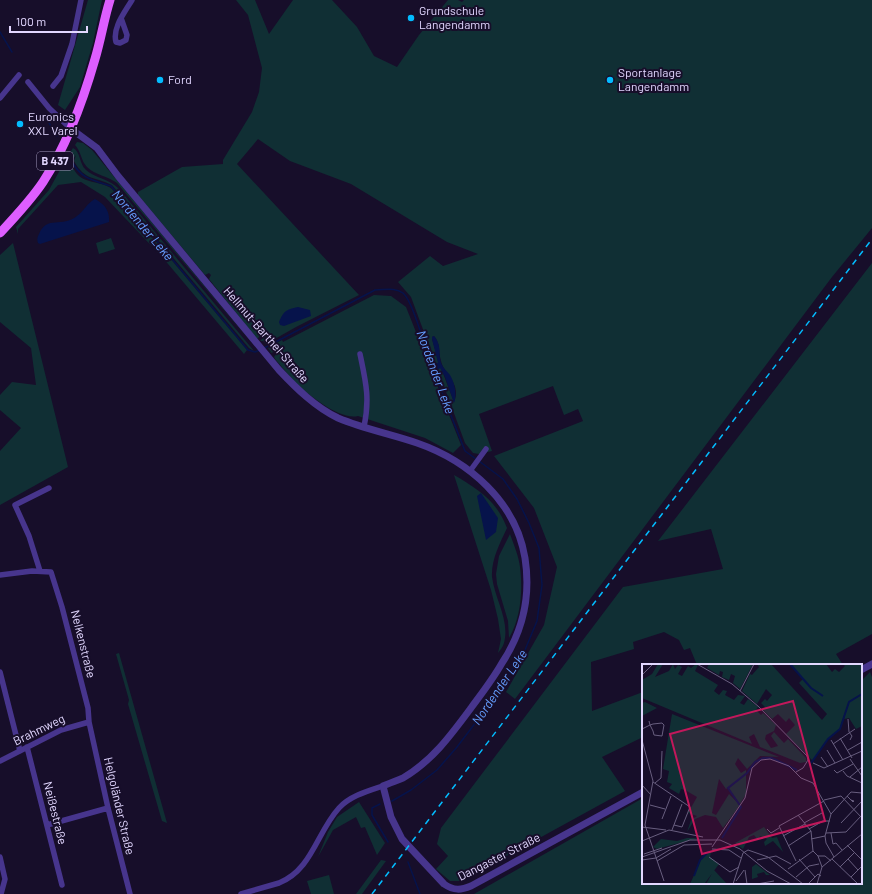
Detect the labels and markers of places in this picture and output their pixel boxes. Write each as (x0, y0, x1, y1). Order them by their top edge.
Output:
place label: Grundschule Langendamm (419, 3, 490, 31)
marker: Grundschule Langendamm (406, 13, 416, 23)
place label: Sportanlage Langendamm (618, 65, 689, 93)
place label: Ford (168, 72, 192, 86)
marker: Ford (155, 75, 165, 85)
marker: Sportanlage Langendamm (605, 75, 615, 85)
place label: Euronics XXL Varel (28, 109, 77, 137)
marker: Euronics XXL Varel (15, 119, 25, 129)

